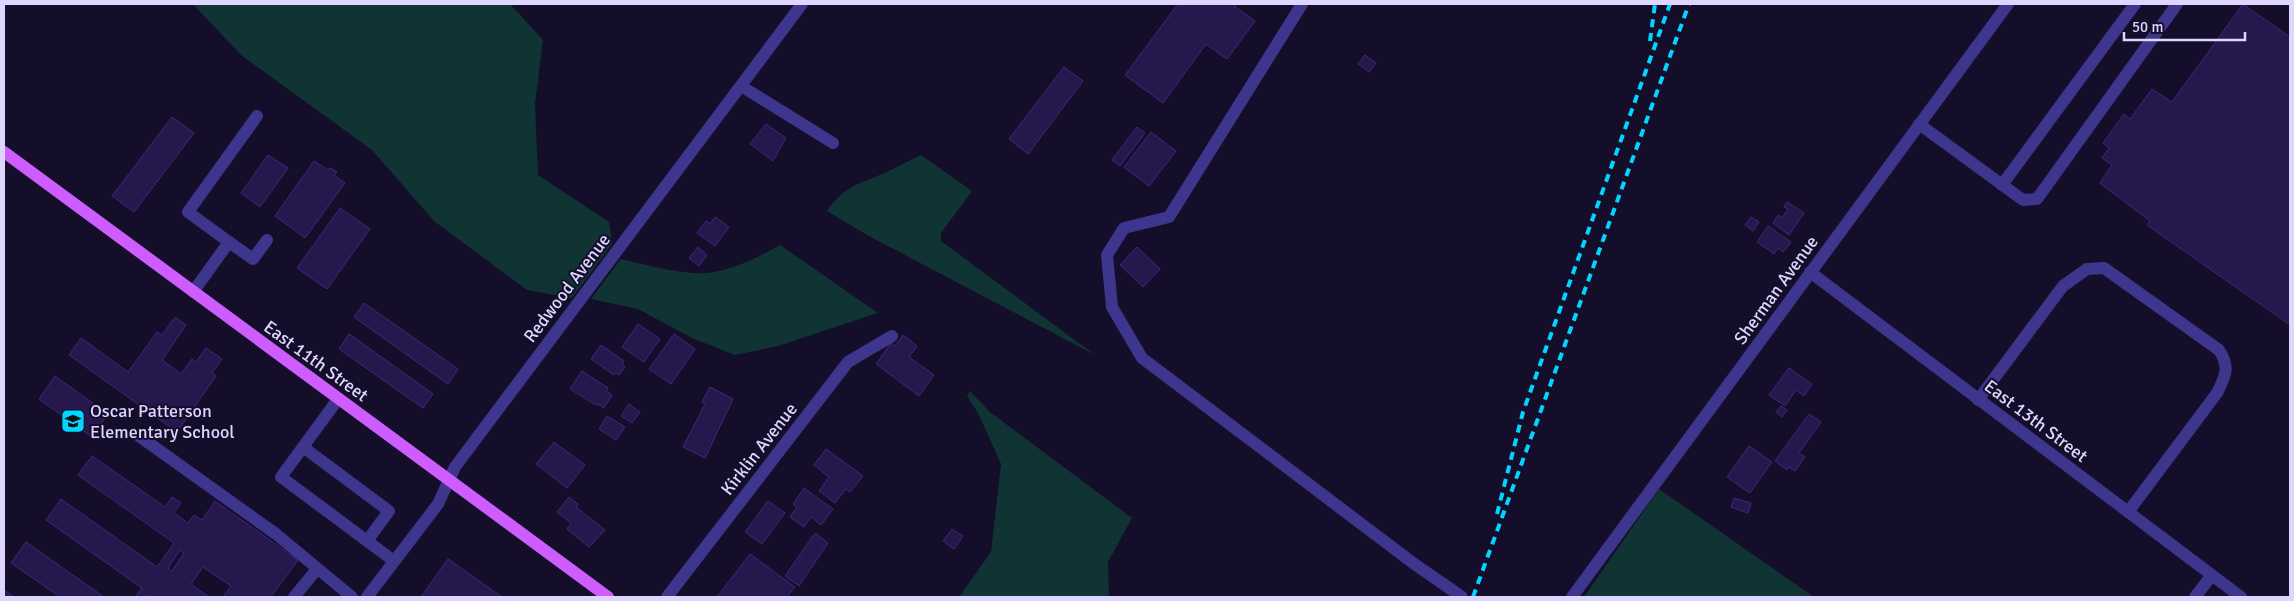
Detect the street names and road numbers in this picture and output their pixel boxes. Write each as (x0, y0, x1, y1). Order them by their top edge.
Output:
street label: Redwood Avenue (519, 229, 615, 347)
street label: Sherman Avenue (1729, 231, 1823, 349)
street label: East 11th Street (259, 316, 373, 406)
street label: East 13th Street (1980, 375, 2092, 467)
street label: Kirklin Avenue (716, 398, 802, 500)

